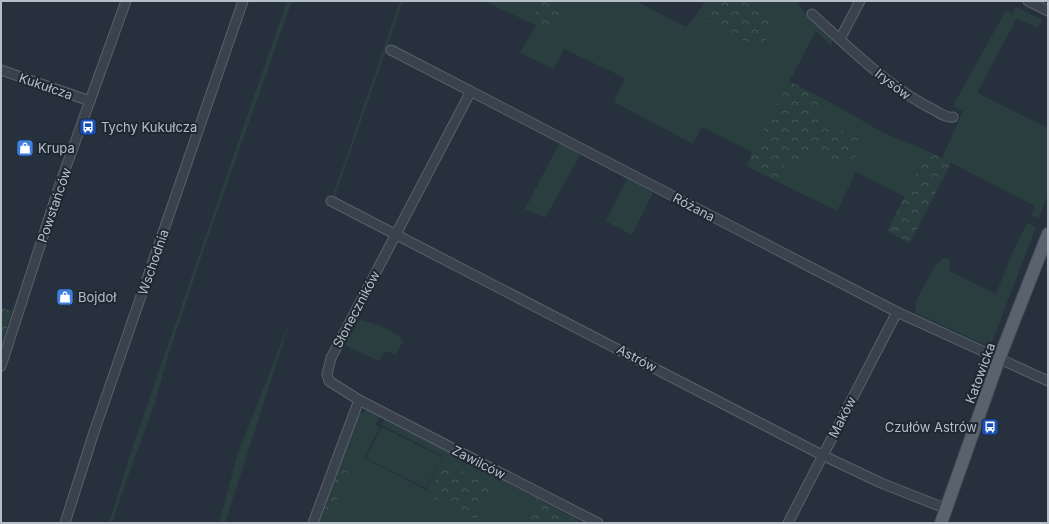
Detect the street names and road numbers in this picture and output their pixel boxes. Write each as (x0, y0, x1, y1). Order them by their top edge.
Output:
street label: Irysów (872, 65, 914, 103)
street label: Kukułcza (17, 69, 75, 103)
street label: Powstańców (34, 165, 74, 245)
street label: Różana (670, 189, 718, 225)
street label: Wschodnia (134, 227, 172, 297)
street label: Słoneczników (329, 267, 383, 350)
street label: Katowicka (962, 340, 998, 406)
street label: Astrów (614, 341, 660, 375)
street label: Maków (825, 393, 859, 440)
street label: Zawilców (450, 442, 509, 482)

